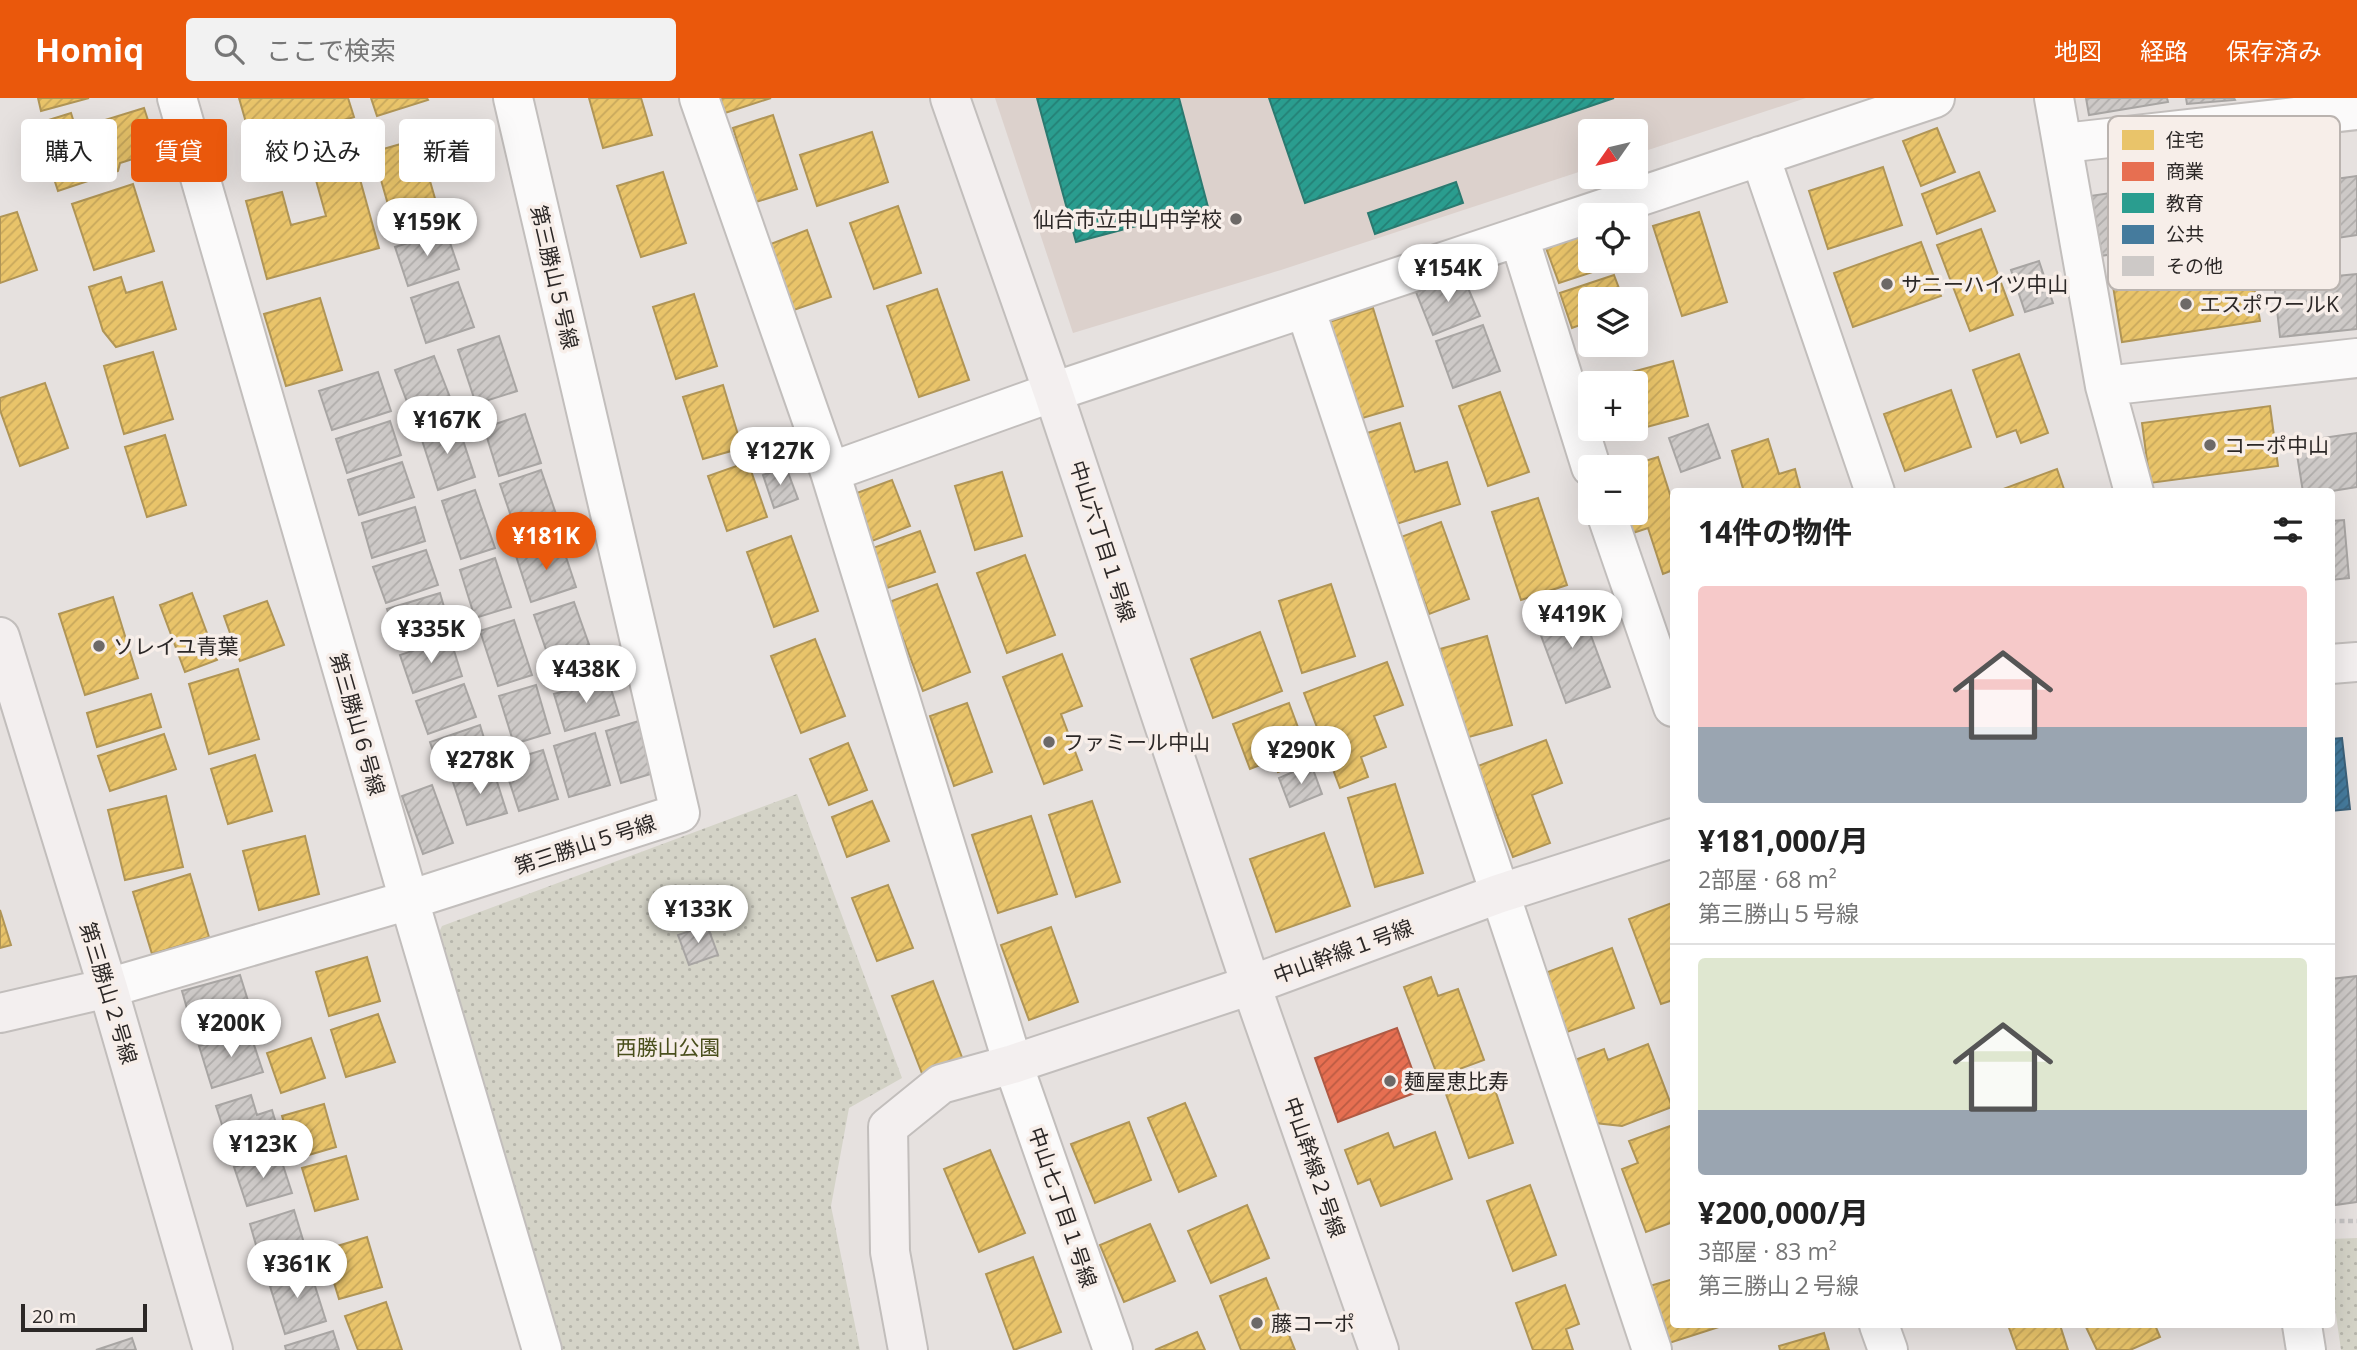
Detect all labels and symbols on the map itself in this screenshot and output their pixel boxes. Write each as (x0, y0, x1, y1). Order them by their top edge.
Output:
legend (2108, 116, 2340, 290)
north arrow (1578, 119, 1648, 189)
text: 住宅 (2166, 127, 2204, 153)
text: 商業 (2166, 158, 2204, 184)
text: 教育 (2166, 190, 2204, 216)
pin: ¥159K (378, 198, 476, 258)
street label: 第三勝山５号線 (525, 202, 585, 352)
place label: 仙台市立中山中学校 (1033, 205, 1222, 233)
marker: 仙台市立中山中学校 (1228, 211, 1244, 227)
text: 公共 (2166, 221, 2204, 247)
pin: ¥154K (1399, 244, 1497, 304)
text: その他 (2166, 253, 2223, 279)
place label: サニーハイツ中山 (1901, 270, 2068, 298)
marker: サニーハイツ中山 (1879, 276, 1895, 292)
place label: エスポワールK (2200, 290, 2339, 318)
marker: エスポワールK (2178, 296, 2194, 312)
pin: ¥167K (398, 396, 496, 456)
pin: ¥127K (731, 428, 829, 487)
place label: コーポ中山 (2224, 431, 2329, 459)
marker: コーポ中山 (2202, 437, 2218, 453)
street label: 中山六丁目１号線 (1064, 457, 1142, 625)
pin: ¥181K (497, 512, 595, 572)
pin: ¥419K (1523, 590, 1621, 650)
pin: ¥335K (382, 606, 480, 665)
place label: ソレイユ青葉 (113, 632, 239, 660)
marker: ソレイユ青葉 (91, 638, 107, 654)
pin: ¥438K (537, 646, 635, 705)
street label: 第三勝山６号線 (324, 649, 392, 799)
pin: ¥290K (1252, 726, 1350, 786)
place label: ファミール中山 (1063, 728, 1210, 756)
marker: ファミール中山 (1041, 734, 1057, 750)
pin: ¥278K (431, 736, 529, 796)
street label: 第三勝山５号線 (511, 808, 659, 880)
pin: ¥133K (649, 886, 747, 945)
street label: 中山幹線１号線 (1269, 913, 1417, 989)
street label: 第三勝山２号線 (74, 919, 144, 1067)
pin: ¥200K (182, 1000, 280, 1059)
park label: 西勝山公園 (616, 1033, 721, 1061)
place label: 麺屋恵比寿 (1404, 1067, 1509, 1095)
marker: 麺屋恵比寿 (1382, 1073, 1398, 1089)
street label: 中山幹線２号線 (1278, 1093, 1352, 1241)
pin: ¥123K (214, 1121, 312, 1180)
street label: 中山七丁目１号線 (1022, 1123, 1104, 1291)
pin: ¥361K (248, 1240, 346, 1300)
scale bar (21, 1301, 147, 1333)
place label: 藤コーポ (1271, 1309, 1355, 1337)
marker: 藤コーポ (1249, 1315, 1265, 1331)

